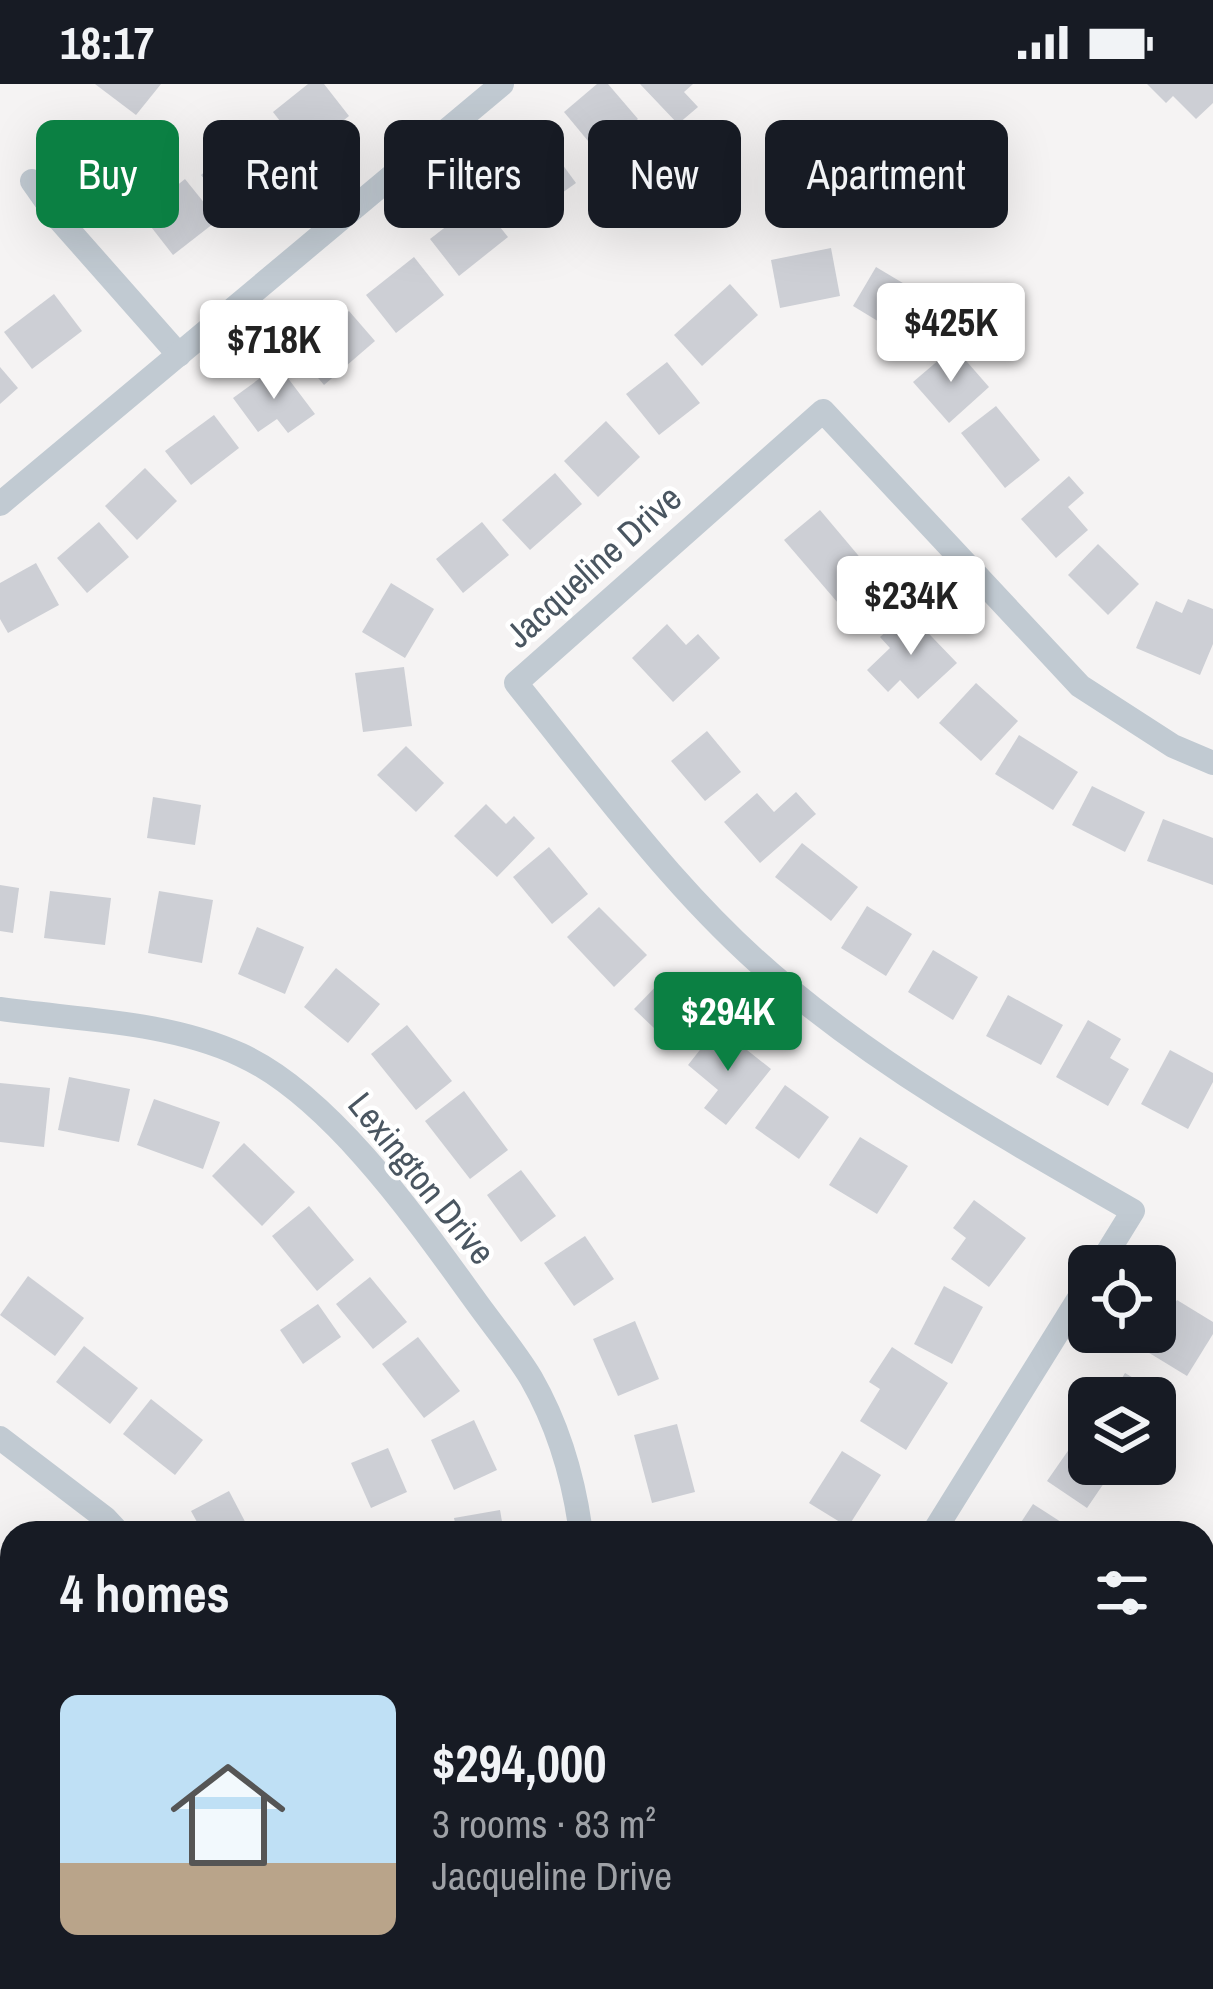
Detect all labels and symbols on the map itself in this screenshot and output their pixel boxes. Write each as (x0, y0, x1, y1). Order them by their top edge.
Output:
pin: $425K (867, 283, 1035, 385)
pin: $718K (190, 300, 358, 402)
street label: Jacqueline Drive (495, 474, 691, 658)
pin: $234K (827, 556, 995, 658)
pin: $294K (644, 972, 812, 1074)
street label: Lexington Drive (338, 1082, 506, 1274)

